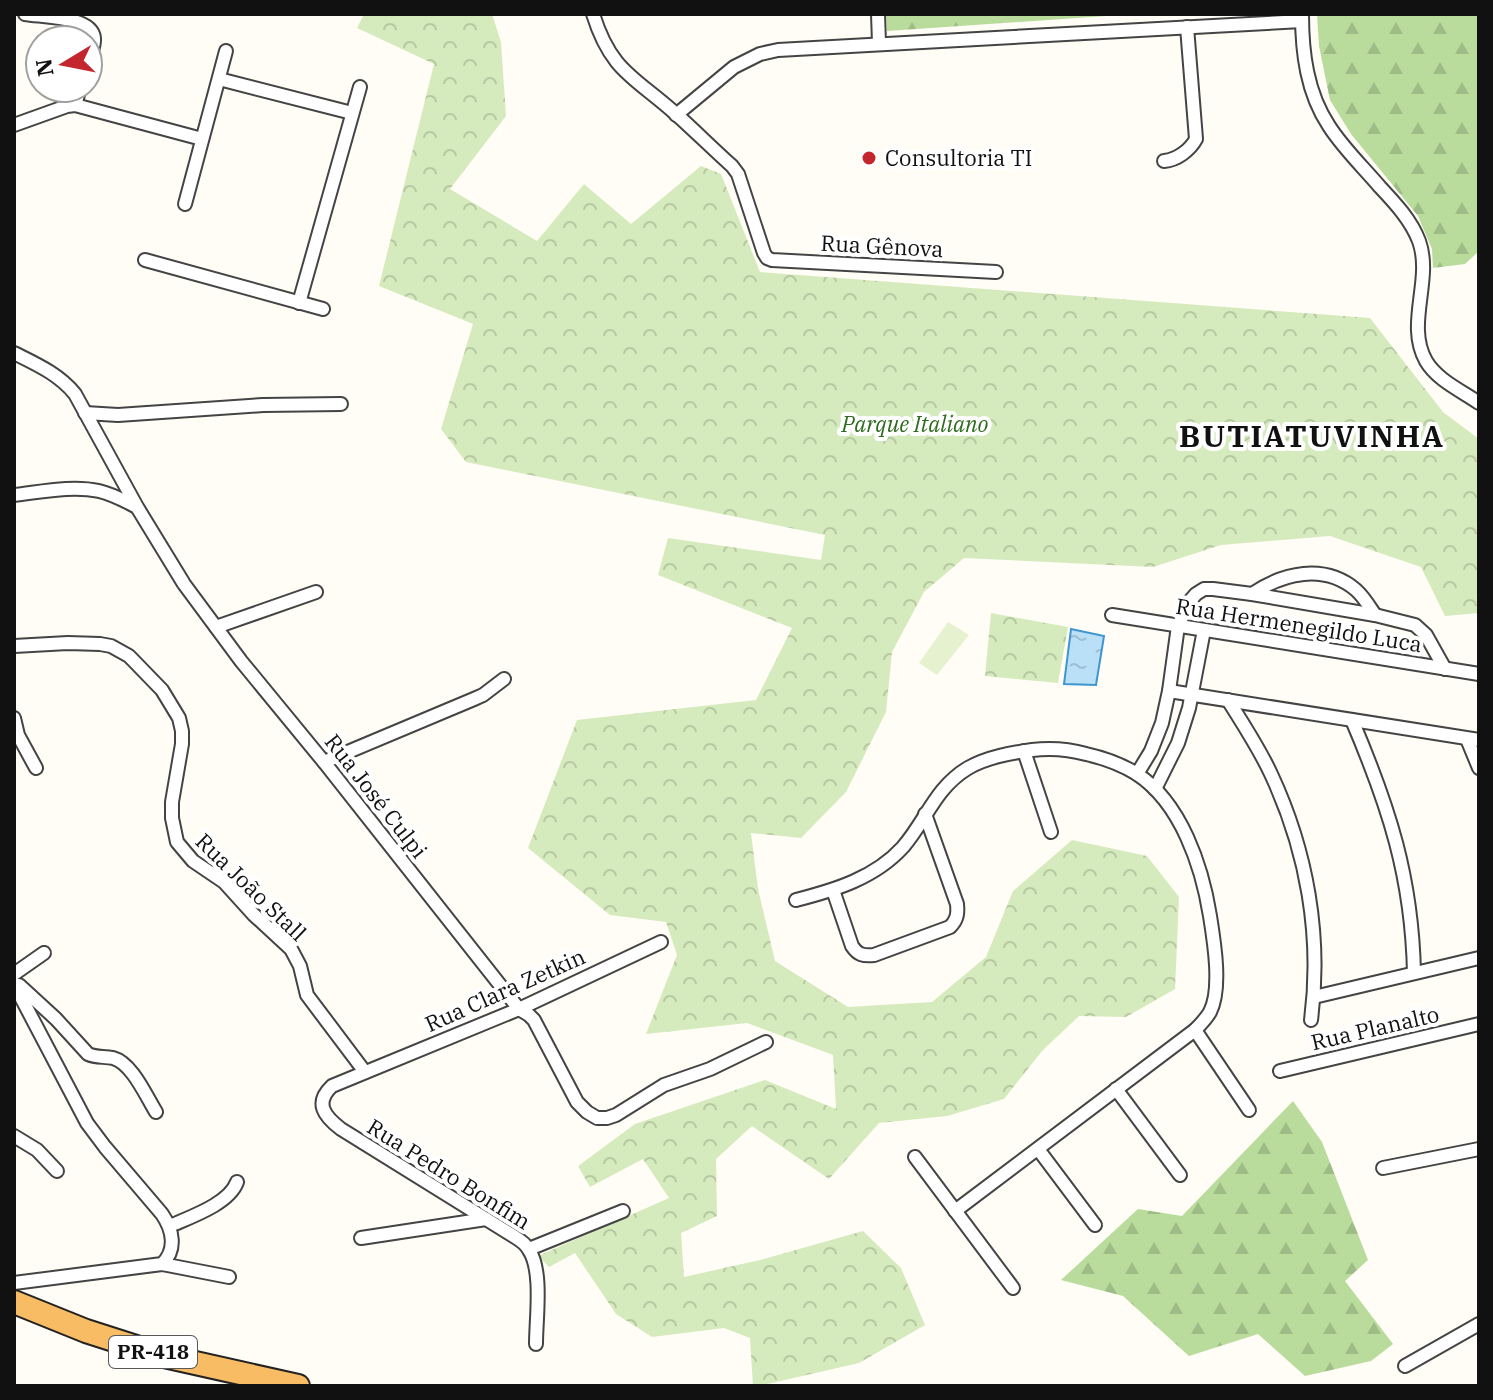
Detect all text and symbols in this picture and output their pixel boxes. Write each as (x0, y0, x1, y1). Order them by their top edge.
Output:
north arrow (24, 24, 104, 104)
text: N (28, 56, 60, 79)
place label: Consultoria TI (885, 143, 1032, 172)
marker: Consultoria TI (860, 149, 878, 167)
street label: Rua Gênova (820, 228, 944, 263)
park label: Parque Italiano (841, 409, 988, 438)
district label: BUTIATUVINHA (1179, 416, 1445, 455)
street label: Rua Hermenegildo Luca (1174, 591, 1424, 658)
street label: Rua José Culpi (319, 728, 434, 864)
street label: Rua João Stall (190, 826, 313, 947)
street label: Rua Clara Zetkin (420, 941, 589, 1038)
street label: Rua Planalto (1308, 999, 1442, 1056)
street label: Rua Pedro Bonfim (362, 1112, 536, 1236)
road number: PR-418 (109, 1336, 197, 1368)

